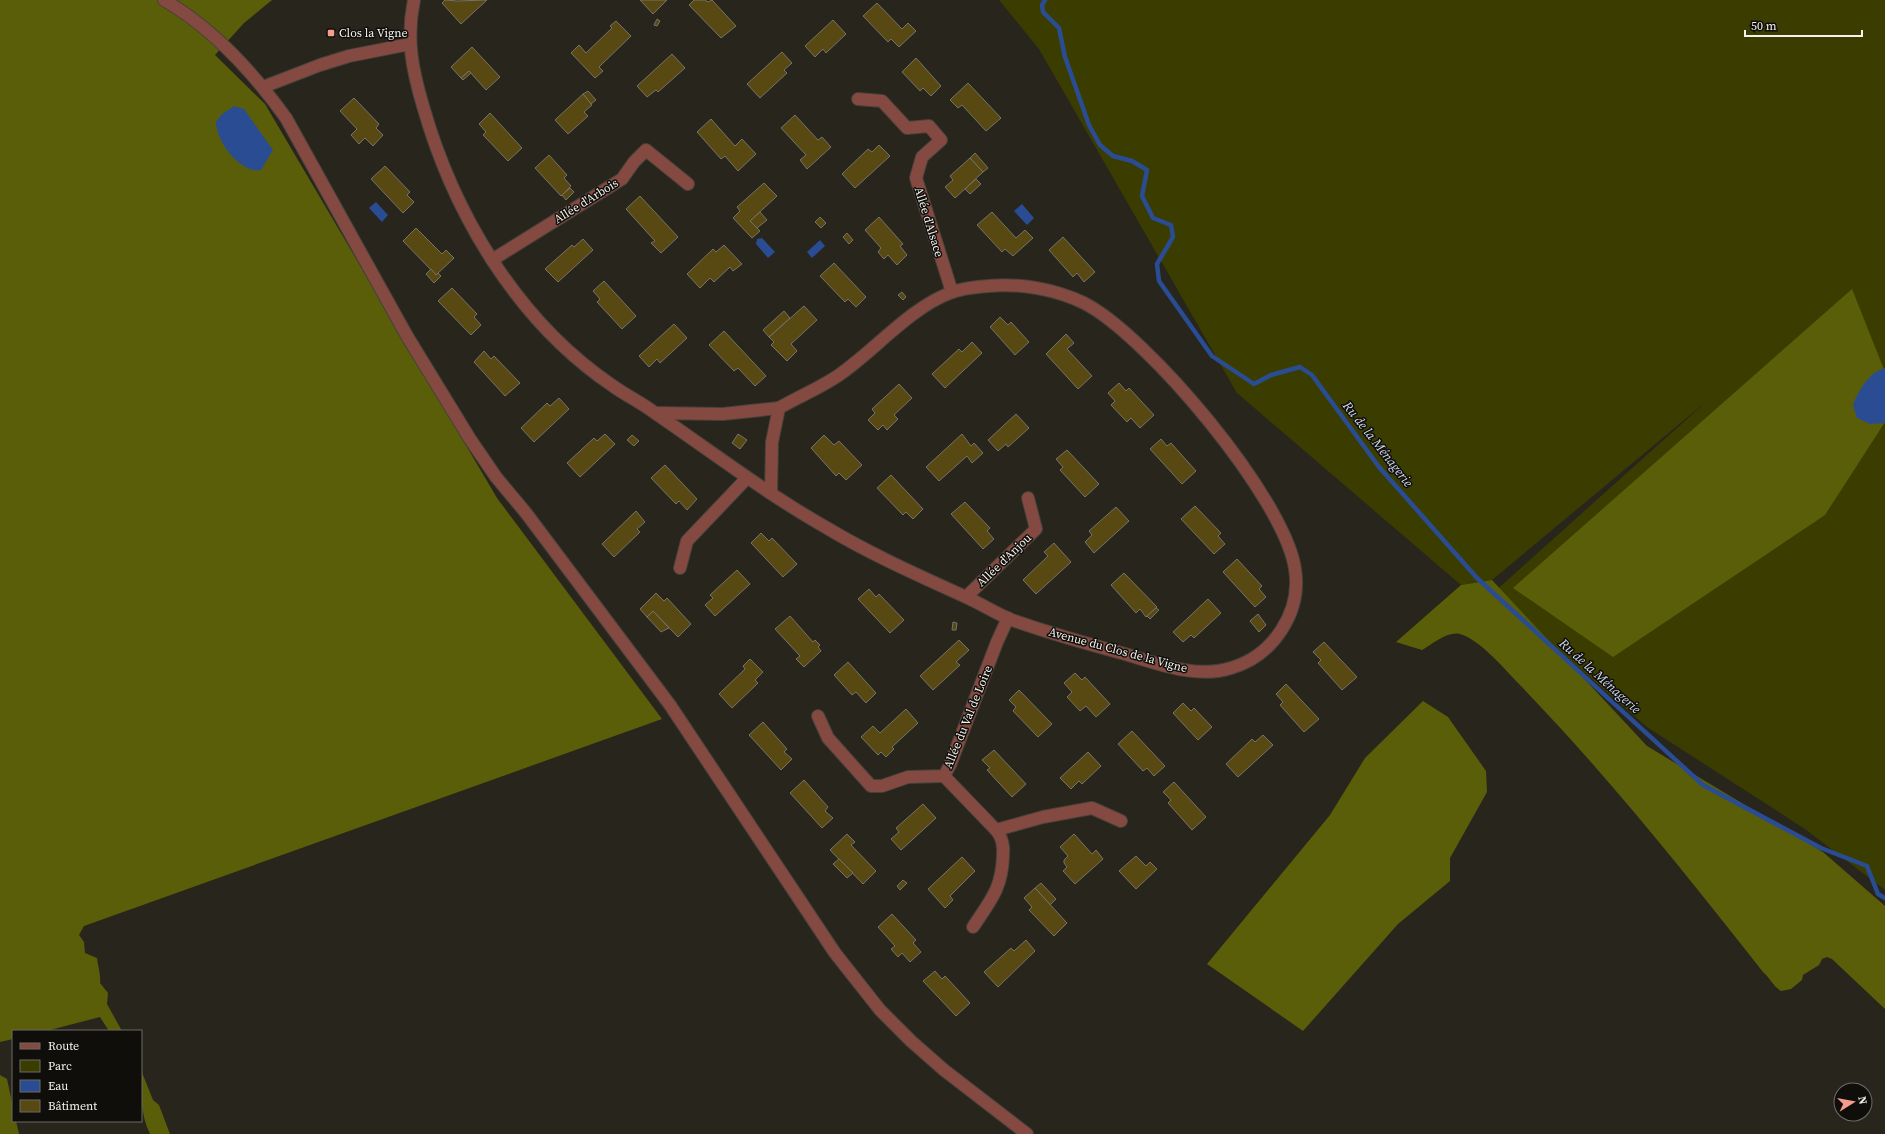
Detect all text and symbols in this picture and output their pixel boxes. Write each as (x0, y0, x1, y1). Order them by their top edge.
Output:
scale bar (1745, 12, 1862, 38)
text: 50 m (1751, 18, 1777, 34)
place label: Clos la Vigne (339, 25, 408, 41)
marker: Clos la Vigne (326, 28, 336, 38)
street label: Allée d'Arbois (551, 175, 621, 227)
street label: Allée d'Alsace (911, 185, 947, 259)
water label: Ru de la Ménagerie (1339, 397, 1417, 491)
street label: Allée d'Anjou (973, 530, 1035, 590)
street label: Avenue du Clos de la Vigne (1047, 624, 1189, 676)
water label: Ru de la Ménagerie (1555, 634, 1645, 718)
street label: Allée du Val de Loire (940, 663, 996, 771)
legend (12, 1030, 142, 1122)
text: Route (48, 1038, 79, 1054)
text: Parc (48, 1058, 72, 1074)
text: Eau (48, 1078, 68, 1094)
north arrow (1833, 1082, 1873, 1122)
text: N (1854, 1095, 1870, 1106)
text: Bâtiment (48, 1098, 97, 1114)

